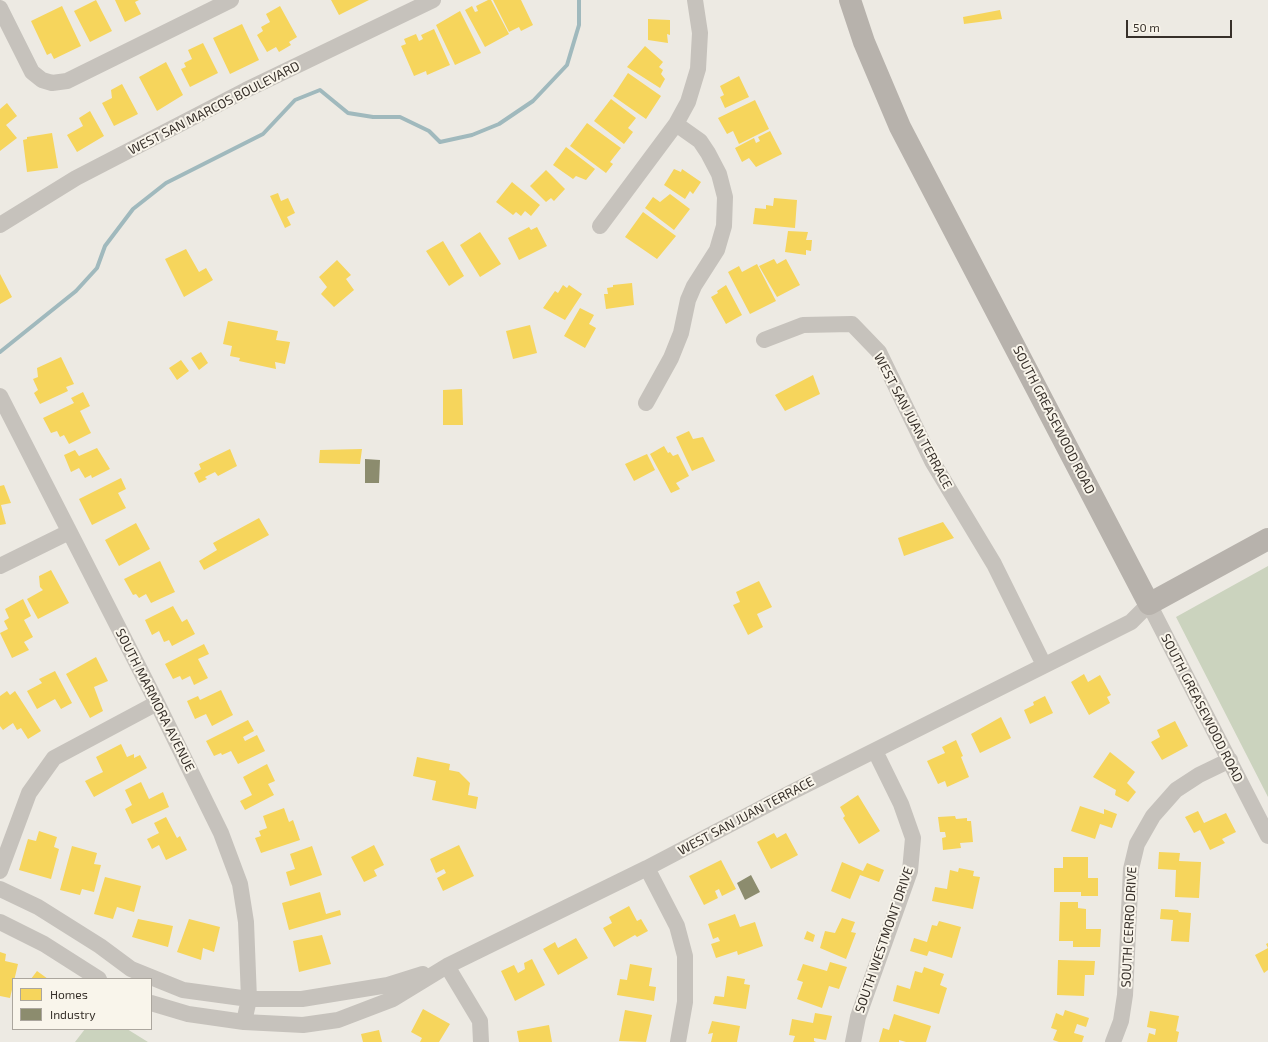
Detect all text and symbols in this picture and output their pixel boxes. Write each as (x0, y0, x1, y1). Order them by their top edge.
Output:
scale bar (1128, 12, 1234, 38)
text: 50 m (1133, 20, 1160, 34)
street label: WEST SAN MARCOS BOULEVARD (126, 58, 302, 158)
street label: SOUTH GREASEWOOD ROAD (1010, 343, 1098, 497)
street label: WEST SAN JUAN TERRACE (871, 350, 955, 492)
street label: SOUTH MARMORA AVENUE (112, 626, 198, 774)
street label: SOUTH GREASEWOOD ROAD (1158, 631, 1246, 785)
street label: WEST SAN JUAN TERRACE (675, 774, 817, 858)
street label: SOUTH WESTMONT DRIVE (852, 865, 916, 1015)
street label: SOUTH CERRO DRIVE (1118, 866, 1140, 988)
legend (12, 978, 152, 1030)
text: Homes (50, 987, 88, 1001)
text: Industry (50, 1007, 96, 1021)

